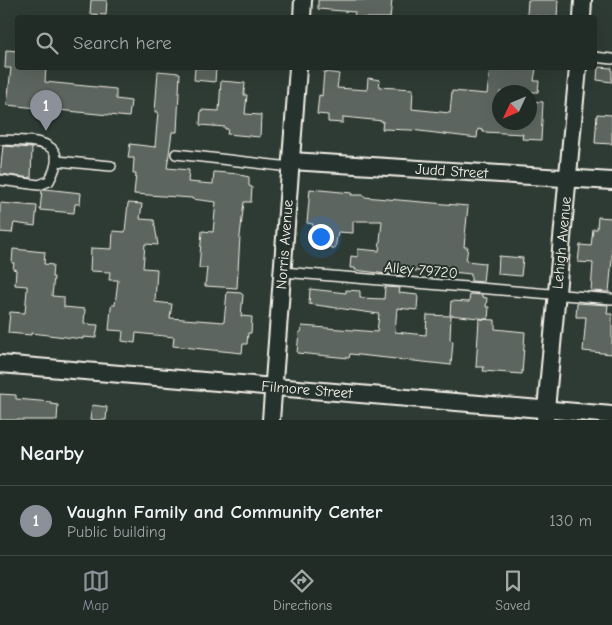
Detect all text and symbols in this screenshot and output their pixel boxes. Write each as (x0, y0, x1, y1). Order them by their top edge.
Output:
search box (15, 15, 597, 70)
icon: search (33, 29, 61, 57)
text: Search here (73, 32, 172, 54)
north arrow (492, 85, 537, 130)
pin: 1 (30, 90, 62, 131)
street label: Judd Street (415, 160, 489, 182)
street label: Lehigh Avenue (548, 195, 575, 290)
street label: Norris Avenue (272, 198, 297, 290)
your location (308, 224, 334, 250)
street label: Alley 79720 (384, 258, 458, 282)
street label: Filmore Street (261, 377, 354, 402)
text: Nearby (20, 441, 84, 465)
text: Vaughn Family and Community Center (67, 501, 382, 523)
text: 1 (33, 512, 39, 530)
text: 130 m (549, 512, 592, 530)
text: Public building (67, 523, 166, 541)
tab: Map (82, 567, 110, 614)
tab: Directions (273, 567, 332, 614)
tab: Saved (495, 567, 530, 614)

